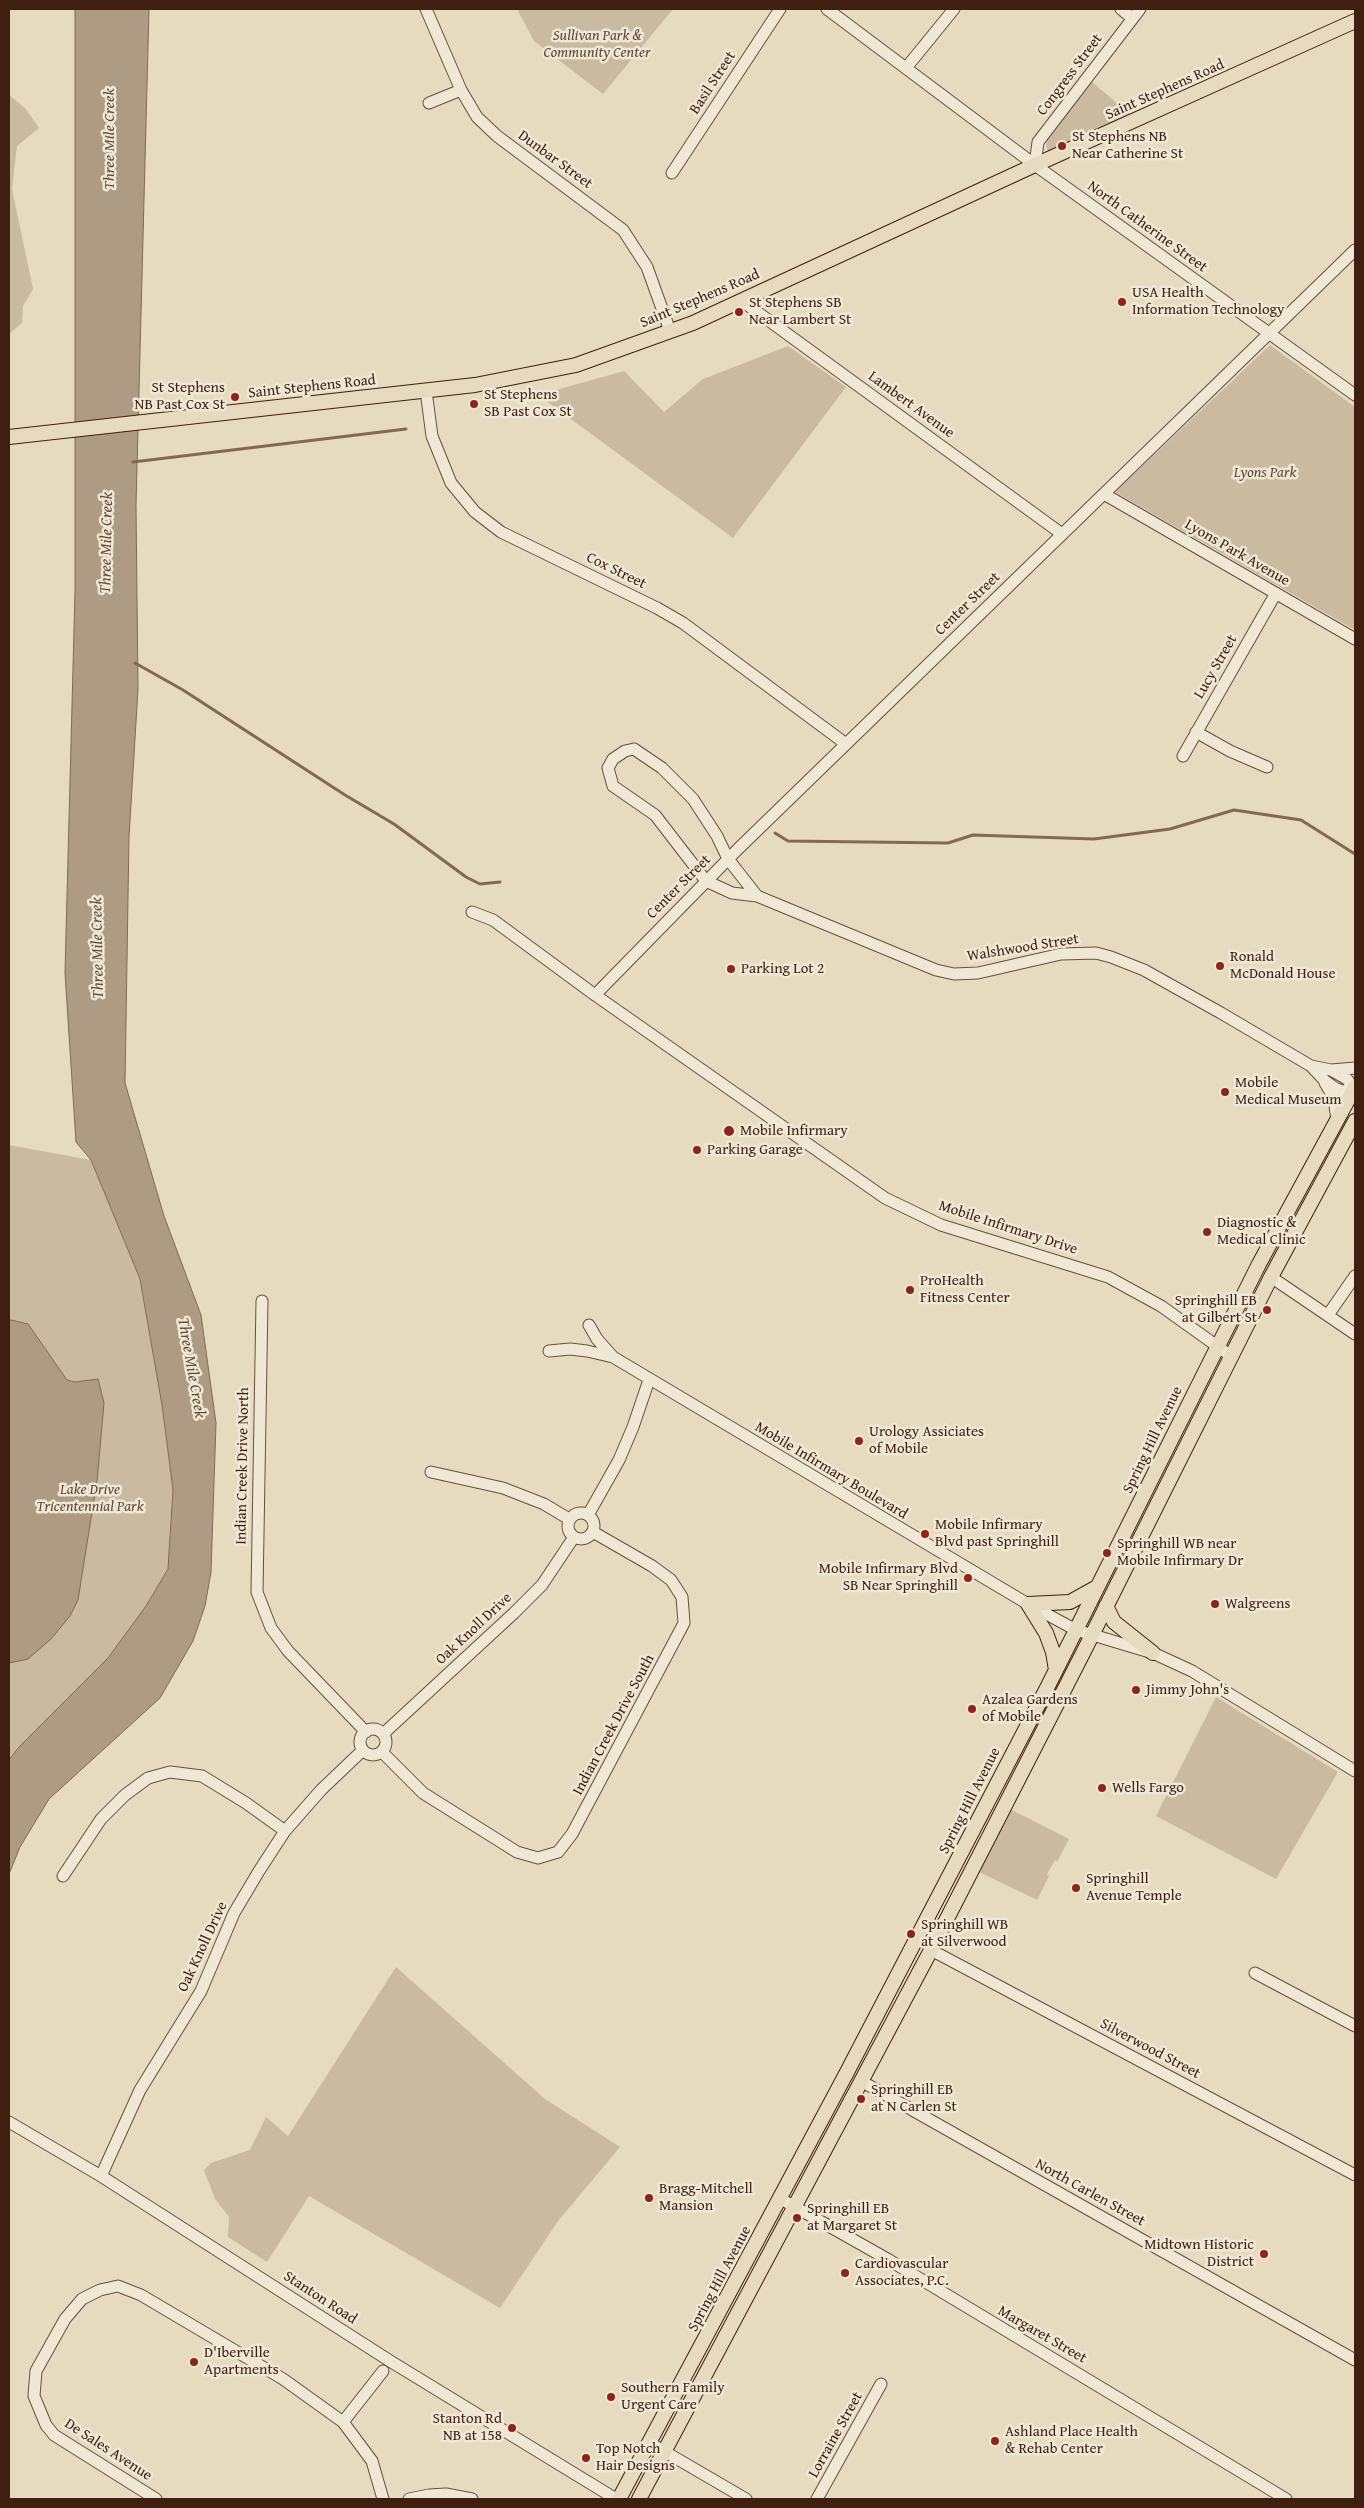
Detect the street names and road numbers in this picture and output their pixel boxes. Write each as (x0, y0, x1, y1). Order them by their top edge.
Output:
street label: Congress Street (1033, 31, 1107, 119)
street label: Basil Street (686, 48, 740, 118)
street label: Saint Stephens Road (1103, 56, 1227, 124)
street label: Dunbar Street (514, 127, 596, 193)
street label: North Catherine Street (1084, 177, 1210, 277)
street label: Saint Stephens Road (638, 266, 762, 332)
street label: Lambert Avenue (864, 368, 958, 442)
street label: Saint Stephens Road (247, 371, 377, 403)
street label: Lyons Park Avenue (1181, 516, 1293, 590)
street label: Cox Street (583, 549, 649, 593)
street label: Center Street (932, 569, 1004, 639)
street label: Lucy Street (1191, 632, 1241, 702)
street label: Center Street (643, 851, 715, 923)
street label: Walshwood Street (966, 930, 1080, 966)
street label: Mobile Infirmary Drive (936, 1197, 1080, 1259)
street label: Spring Hill Avenue (1119, 1383, 1187, 1497)
street label: Indian Creek Drive North (233, 1387, 253, 1545)
street label: Mobile Infirmary Boulevard (751, 1418, 911, 1524)
street label: Oak Knoll Drive (432, 1589, 516, 1669)
street label: Indian Creek Drive South (569, 1651, 659, 1799)
street label: Spring Hill Avenue (935, 1745, 1005, 1857)
street label: Oak Knoll Drive (174, 1899, 232, 1995)
street label: Silverwood Street (1097, 2015, 1203, 2083)
street label: North Carlen Street (1032, 2155, 1148, 2231)
street label: Spring Hill Avenue (685, 2223, 755, 2335)
street label: Stanton Road (280, 2268, 360, 2328)
street label: Margaret Street (994, 2302, 1090, 2368)
street label: Lorraine Street (805, 2389, 867, 2481)
street label: De Sales Avenue (61, 2415, 155, 2485)

